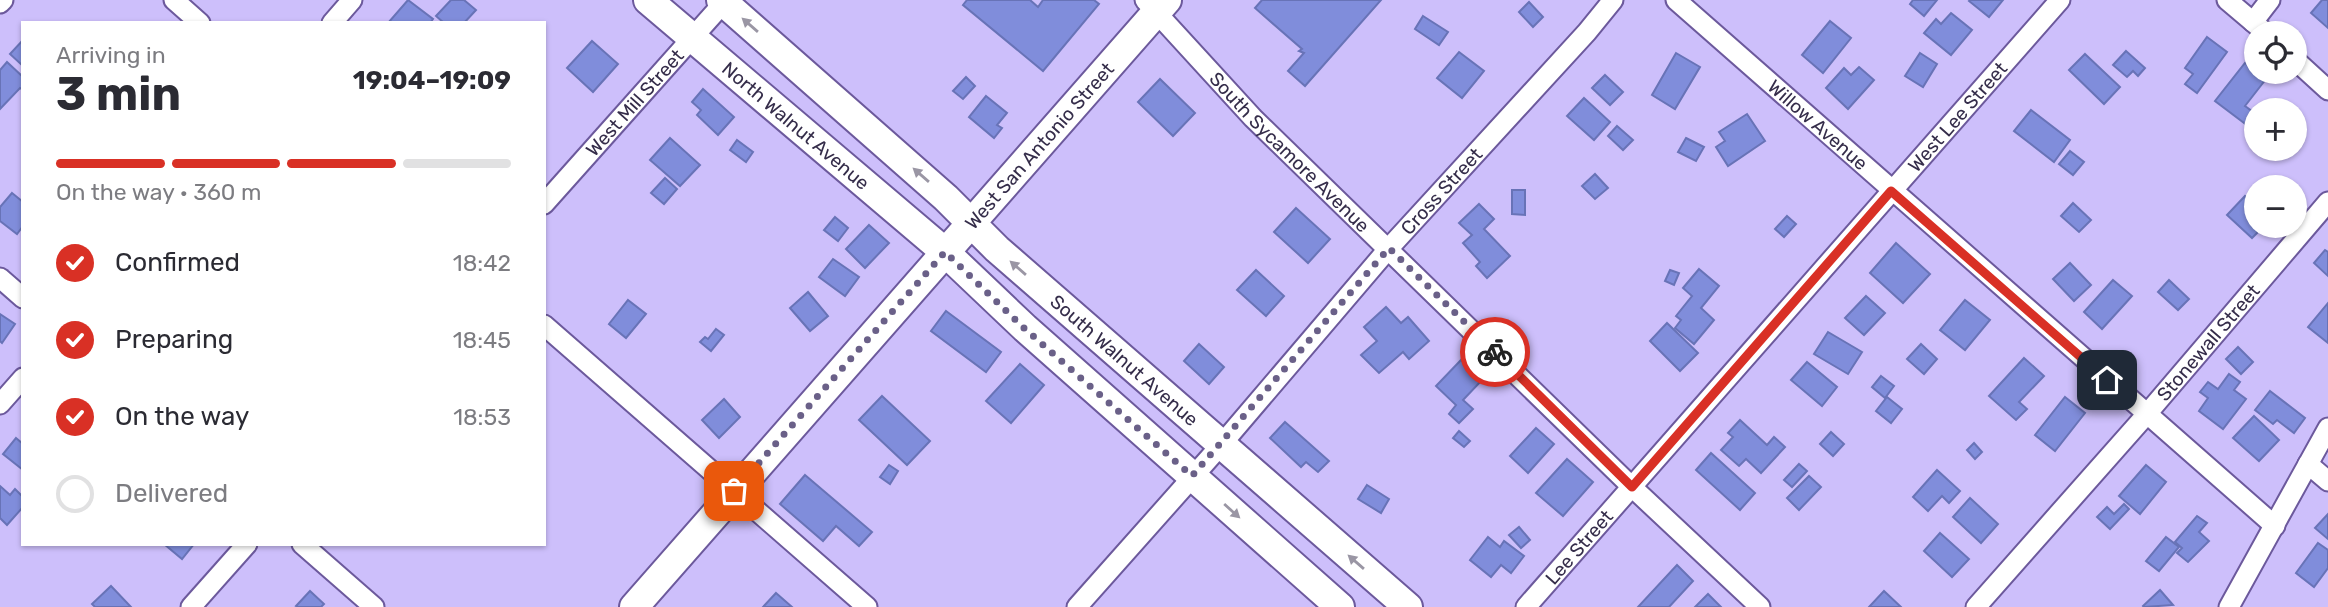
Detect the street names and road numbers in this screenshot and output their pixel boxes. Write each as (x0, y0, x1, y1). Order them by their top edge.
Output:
street label: West Mill Street (581, 44, 689, 161)
street label: North Walnut Avenue (717, 57, 874, 195)
street label: West San Antonio Street (960, 57, 1119, 234)
street label: West Lee Street (1903, 57, 2012, 177)
street label: South Sycamore Avenue (1205, 67, 1374, 237)
street label: Willow Avenue (1763, 75, 1872, 175)
street label: Cross Street (1396, 143, 1488, 240)
street label: Stonewall Street (2152, 279, 2265, 406)
street label: South Walnut Avenue (1046, 290, 1203, 431)
street label: Lee Street (1540, 505, 1618, 589)

